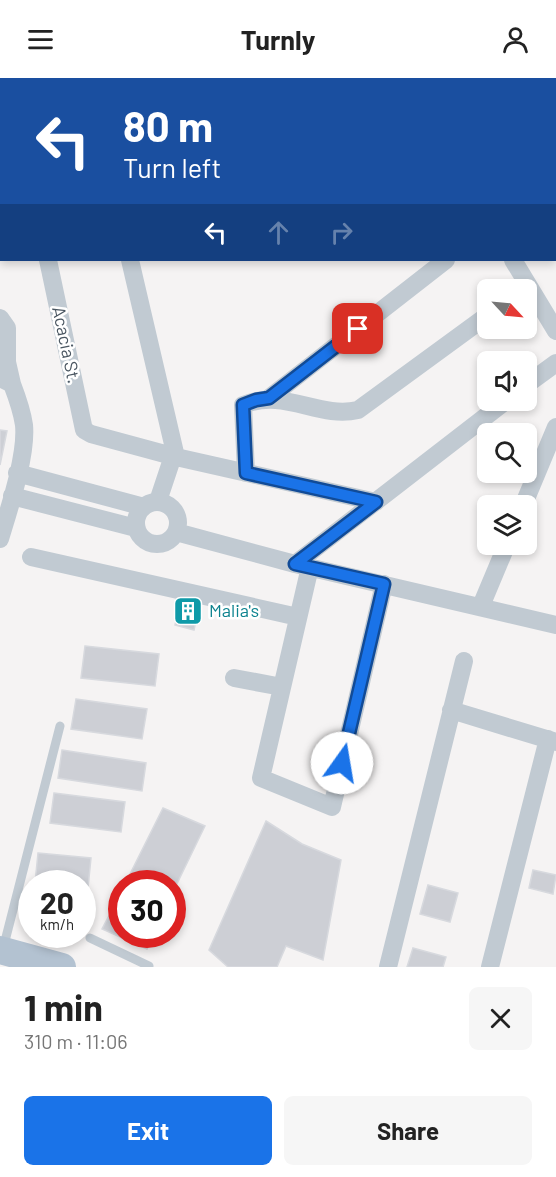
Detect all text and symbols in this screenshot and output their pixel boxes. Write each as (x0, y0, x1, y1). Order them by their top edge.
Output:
icon: menu (24, 23, 57, 56)
text: Turnly (241, 23, 315, 55)
icon: person (499, 23, 532, 56)
text: 80 m (123, 100, 213, 150)
icon: left (24, 102, 102, 180)
text: Turn left (123, 151, 221, 183)
icon: left (199, 216, 232, 249)
icon: ahead (262, 216, 295, 249)
icon: right (325, 216, 358, 249)
north arrow (477, 279, 537, 339)
map controls (477, 279, 537, 555)
pin (332, 303, 383, 354)
street label: Acacia St. (48, 304, 86, 385)
icon: arrive (341, 312, 374, 345)
button: sound (477, 351, 537, 411)
button: search (477, 423, 537, 483)
button: layers (477, 495, 537, 555)
building icon: Malia's (172, 595, 204, 627)
place label: Malia's (209, 599, 259, 621)
position arrow (310, 731, 374, 795)
speed limit sign: 30 (108, 870, 186, 948)
text: 20 (40, 884, 74, 920)
text: km/h (40, 915, 74, 933)
text: 1 min (24, 985, 103, 1028)
button: close (469, 987, 532, 1050)
text: 310 m · 11:06 (24, 1029, 128, 1053)
button: Exit (24, 1096, 272, 1165)
button: Share (284, 1096, 532, 1165)

